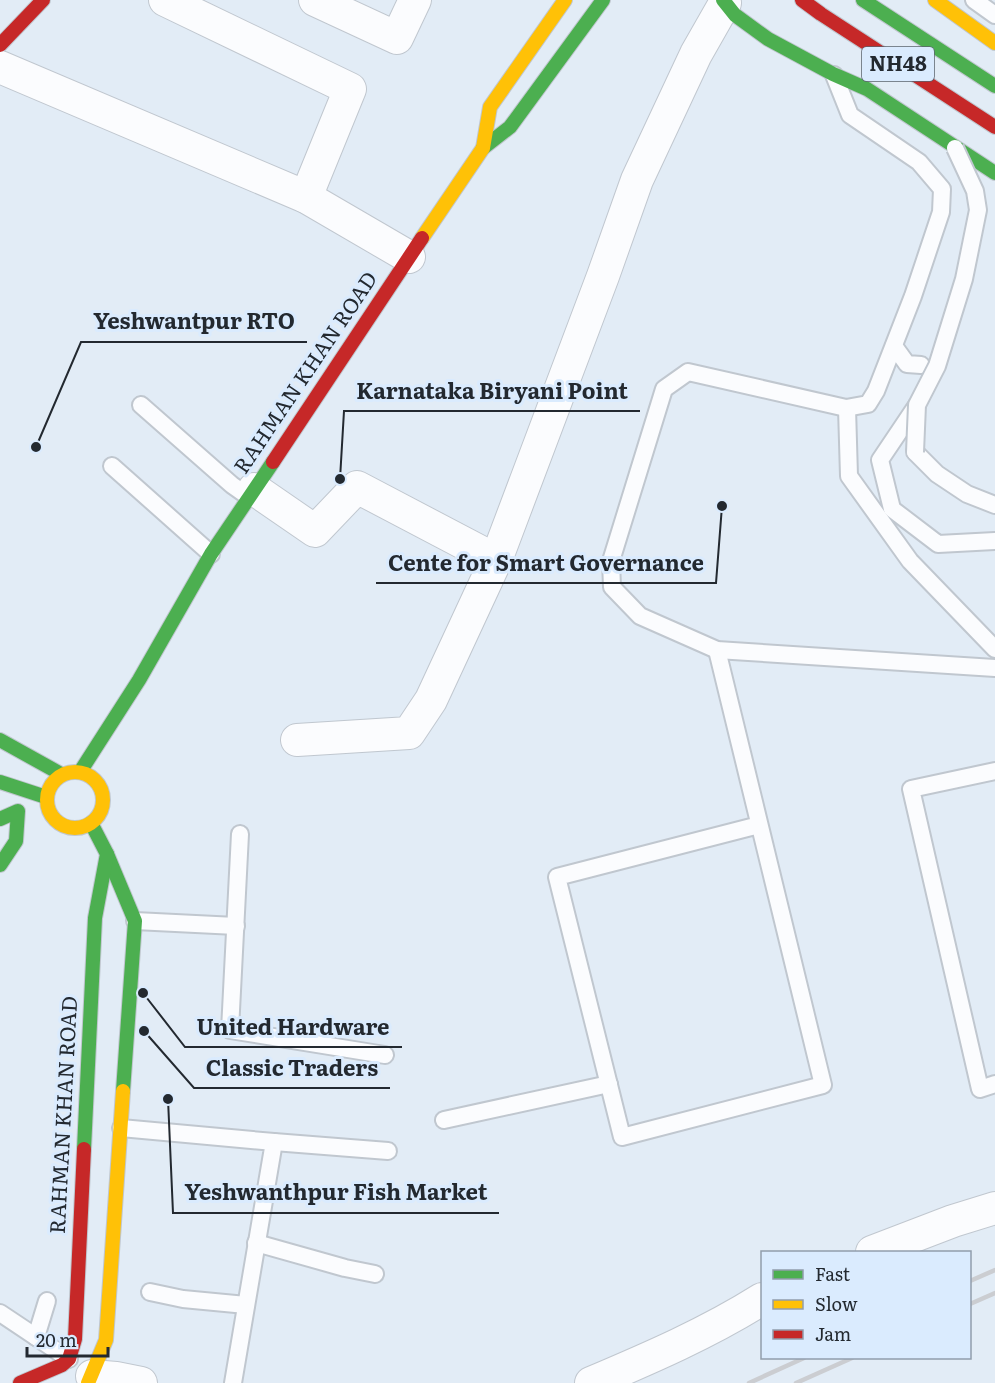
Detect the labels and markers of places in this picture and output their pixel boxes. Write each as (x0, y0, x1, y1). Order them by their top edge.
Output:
callout: Yeshwantpur RTO (81, 302, 307, 342)
callout: Karnataka Biryani Point (344, 371, 640, 411)
callout: Cente for Smart Governance (376, 543, 716, 583)
callout: United Hardware (185, 1007, 402, 1047)
callout: Classic Traders (194, 1048, 390, 1088)
callout: Yeshwanthpur Fish Market (173, 1173, 499, 1213)

